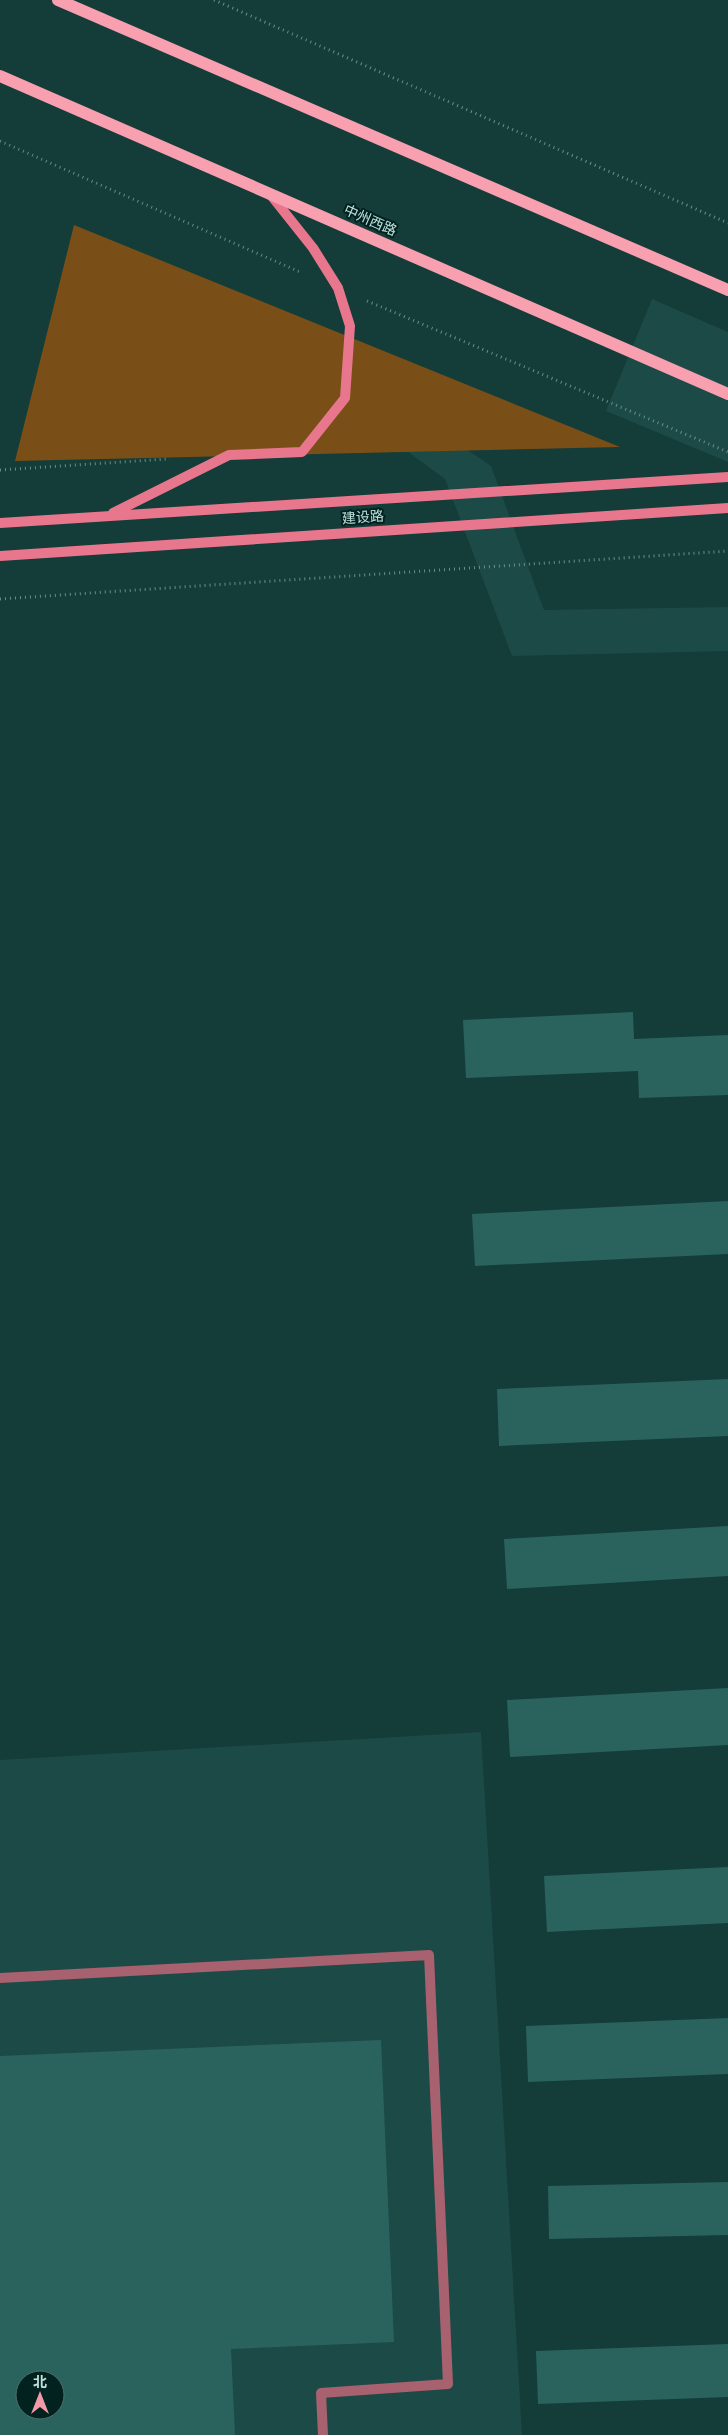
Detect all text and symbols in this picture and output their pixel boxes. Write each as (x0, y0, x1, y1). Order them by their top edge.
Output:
street label: 中州西路 (342, 201, 399, 239)
street label: 建设路 (341, 509, 384, 526)
north arrow (15, 2370, 65, 2420)
text: 北 (33, 2375, 47, 2390)

